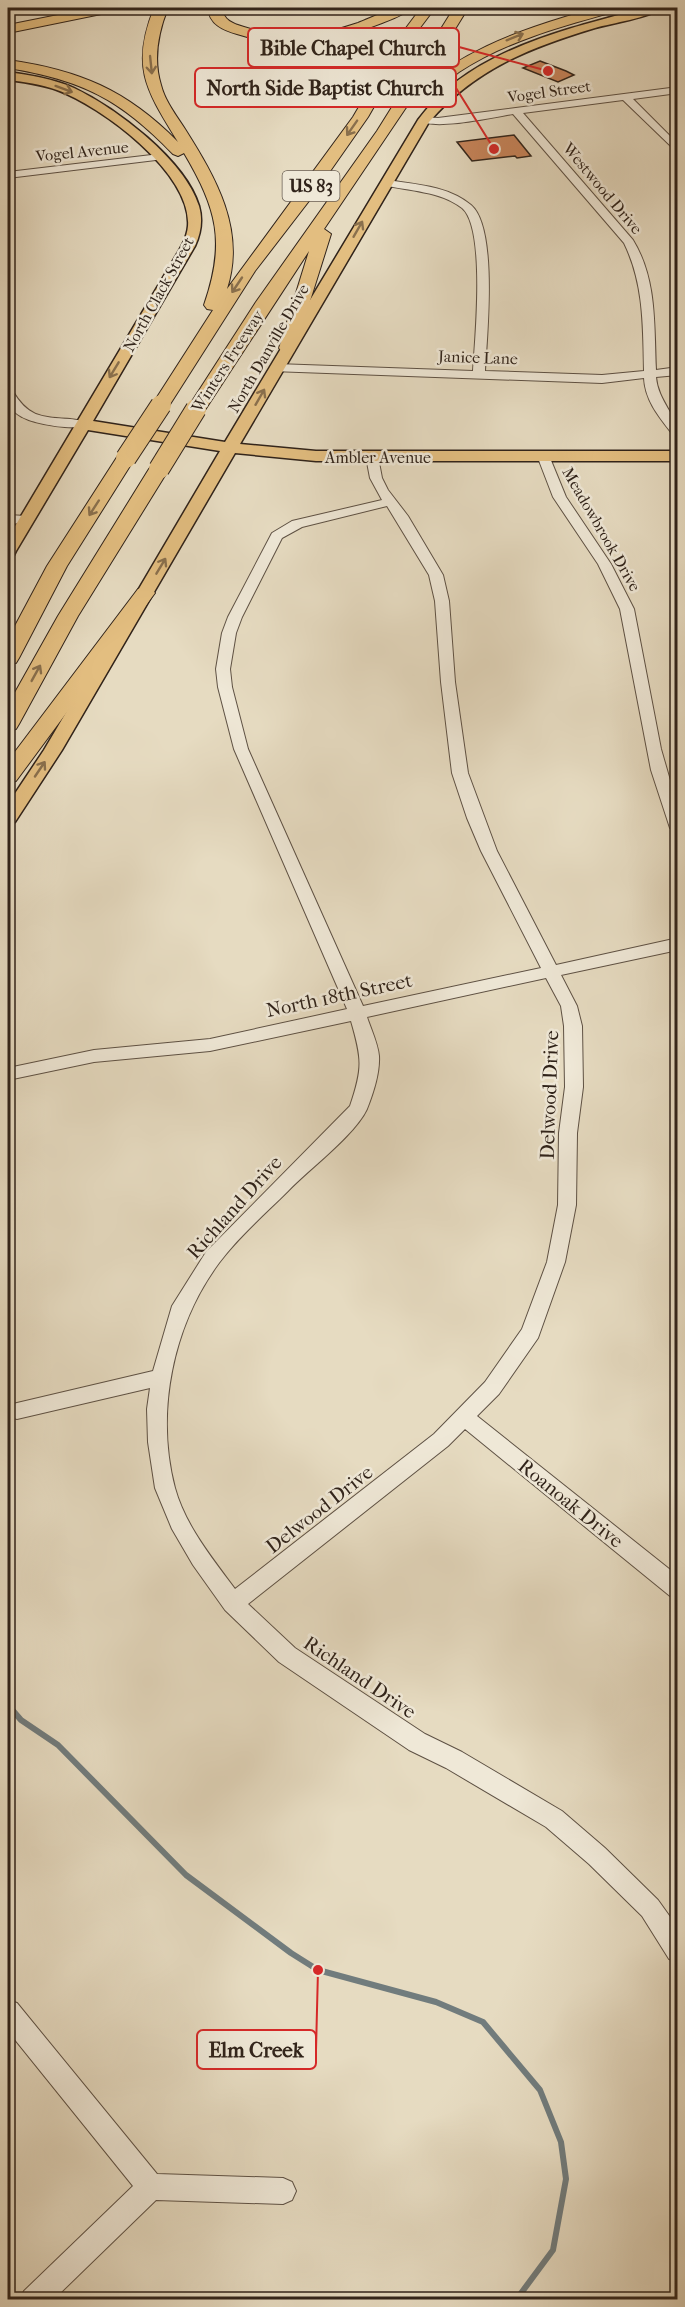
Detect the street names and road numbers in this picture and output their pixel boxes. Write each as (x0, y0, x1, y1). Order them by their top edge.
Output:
street label: Vogel Street (505, 76, 592, 107)
street label: Vogel Avenue (34, 137, 130, 166)
street label: Westwood Drive (558, 138, 646, 238)
road number: US 83 (282, 171, 340, 201)
street label: North Clack Street (119, 233, 198, 355)
street label: North Danville Drive (224, 280, 313, 416)
street label: Winters Freeway (187, 306, 268, 417)
street label: Janice Lane (436, 347, 518, 368)
street label: Ambler Avenue (324, 448, 431, 467)
street label: Meadowbrook Drive (558, 464, 645, 595)
street label: North 18th Street (264, 969, 414, 1022)
street label: Delwood Drive (536, 1030, 563, 1160)
street label: Richland Drive (182, 1151, 287, 1264)
street label: Roanoak Drive (514, 1454, 628, 1553)
street label: Delwood Drive (261, 1460, 377, 1558)
street label: Richland Drive (299, 1631, 420, 1724)

